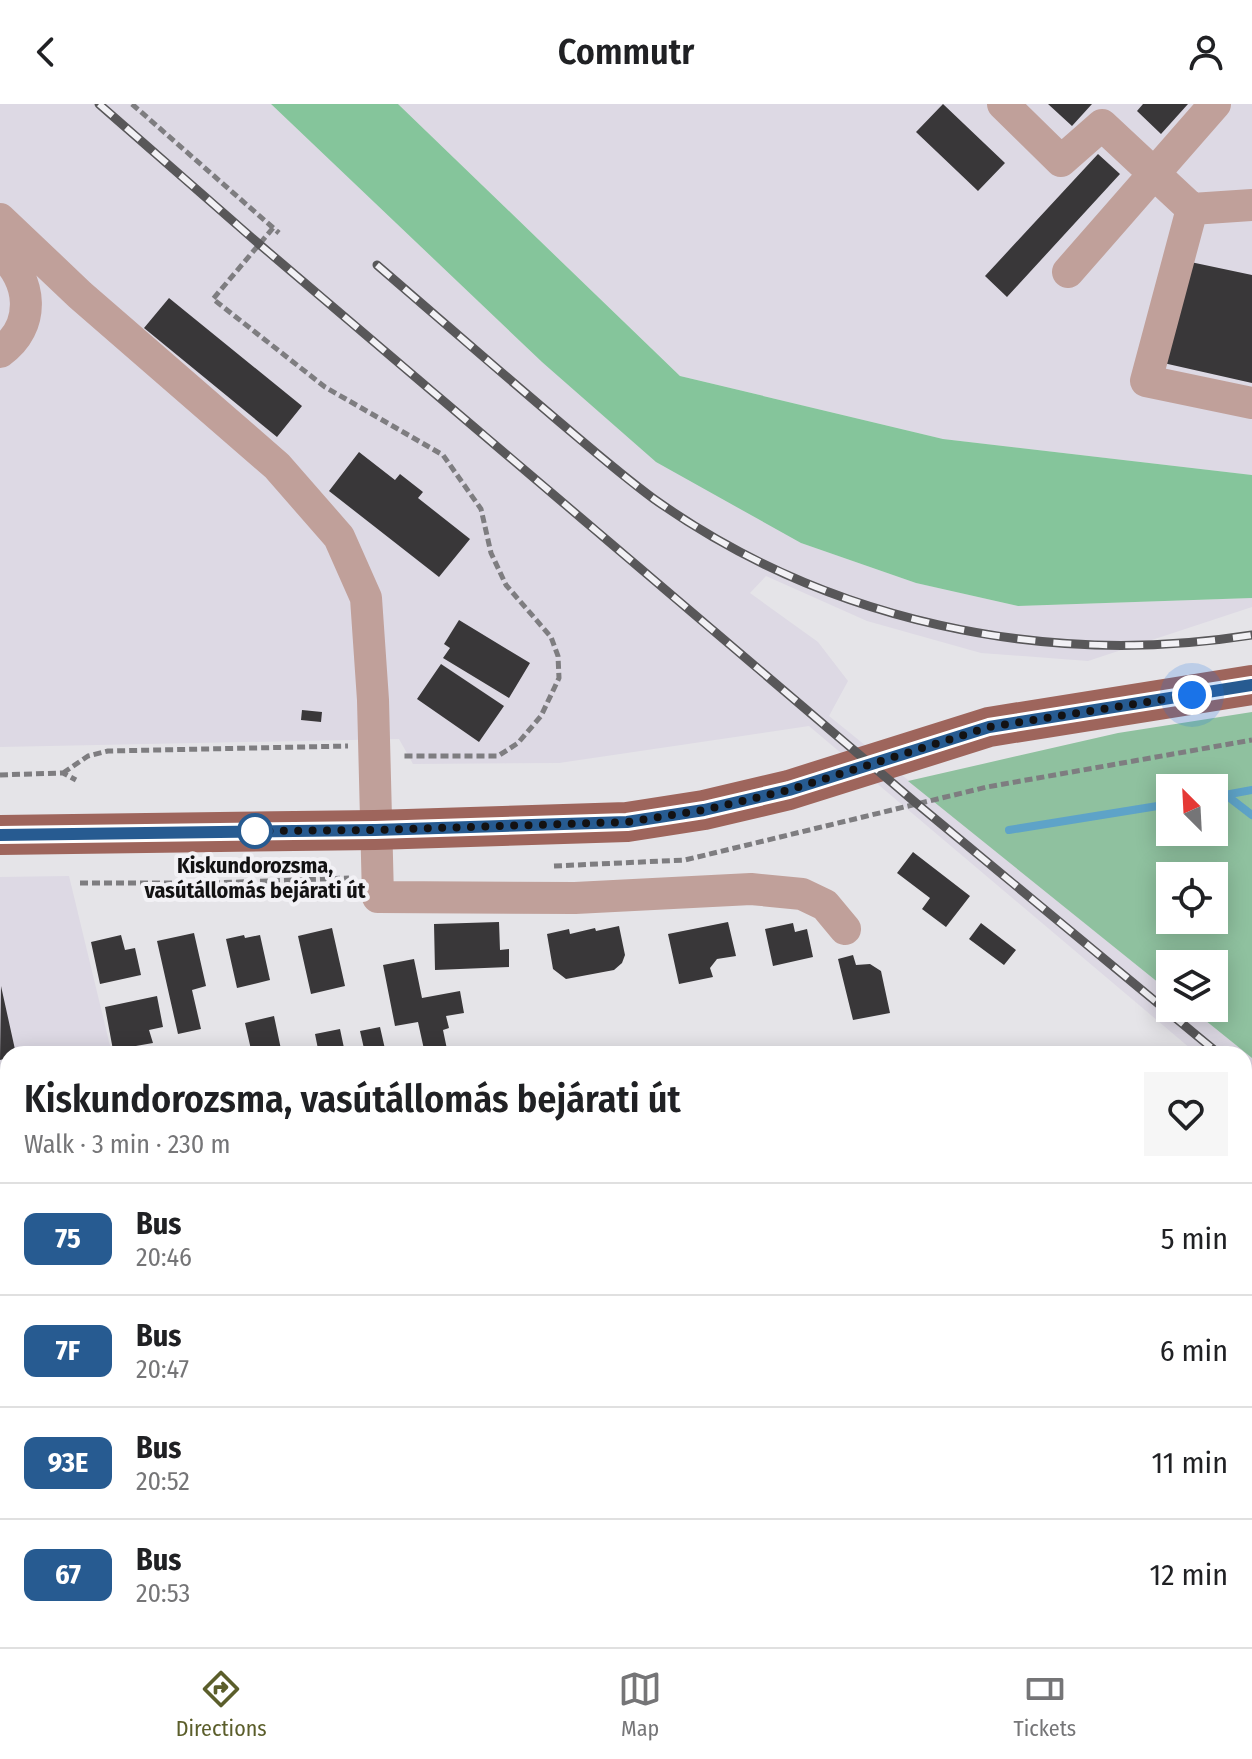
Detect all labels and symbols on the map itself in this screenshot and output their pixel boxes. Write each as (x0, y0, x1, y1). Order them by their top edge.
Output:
your location (1172, 675, 1212, 715)
north arrow (1156, 774, 1228, 846)
marker: Kiskundorozsma, vasútállomás bejárati út (238, 814, 272, 848)
place label: Kiskundorozsma, vasútállomás bejárati út (144, 852, 366, 904)

